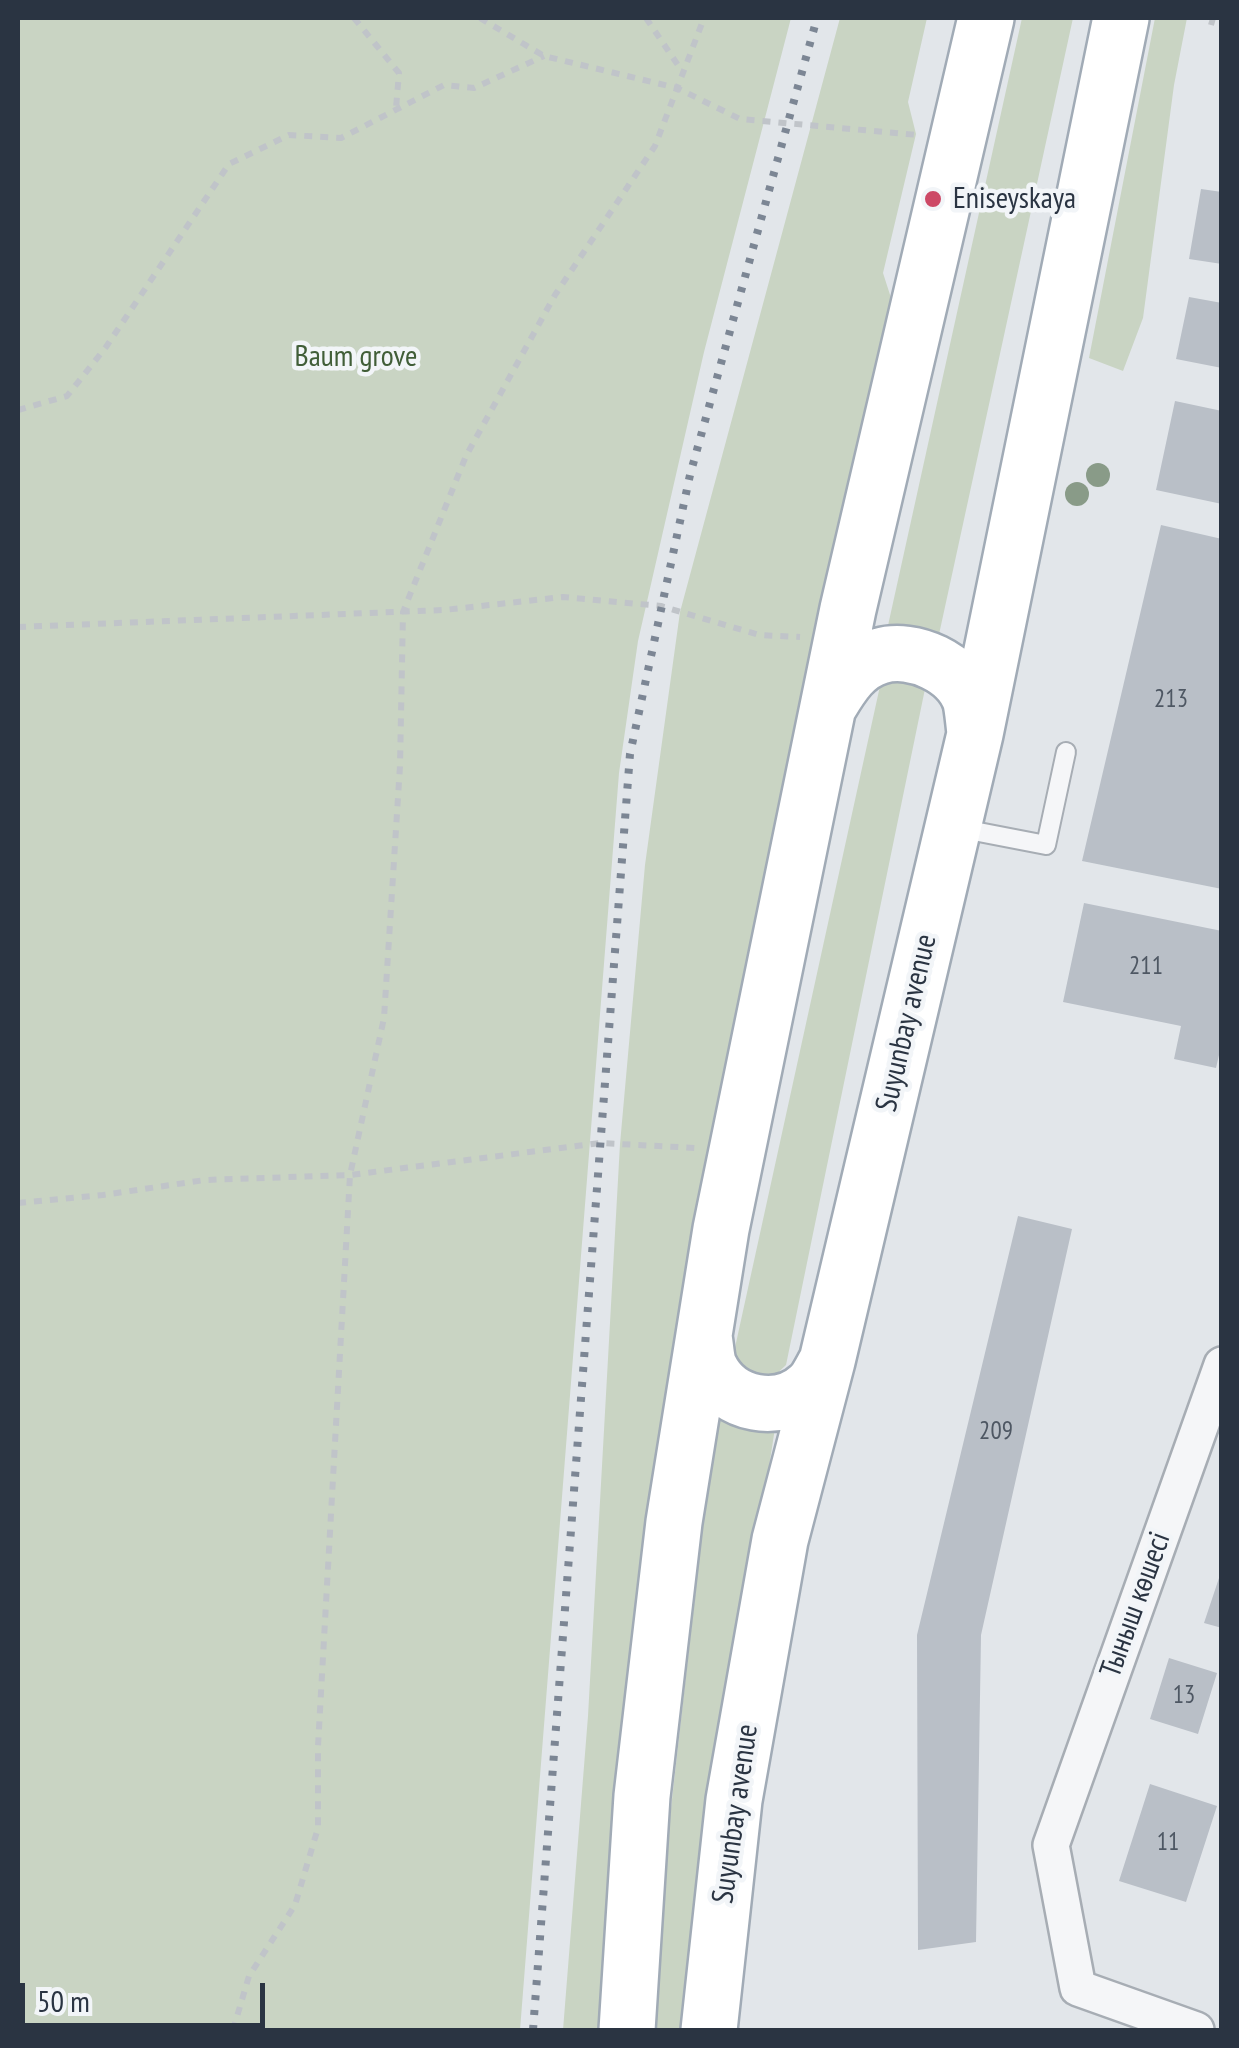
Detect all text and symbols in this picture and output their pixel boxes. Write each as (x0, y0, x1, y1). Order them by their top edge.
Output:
place label: Eniseyskaya (953, 181, 1076, 217)
marker: Eniseyskaya (922, 188, 944, 210)
park label: Baum grove (295, 339, 417, 375)
house number: 213 (1154, 685, 1188, 715)
street label: Suyunbay avenue (869, 931, 945, 1115)
house number: 211 (1129, 952, 1163, 982)
house number: 209 (979, 1417, 1013, 1447)
street label: Тыныш көшесі (1093, 1528, 1179, 1682)
house number: 13 (1173, 1681, 1195, 1711)
street label: Suyunbay avenue (706, 1722, 766, 1906)
house number: 11 (1157, 1828, 1179, 1858)
scale bar (25, 1963, 270, 2025)
text: 50 m (37, 1981, 90, 2020)

